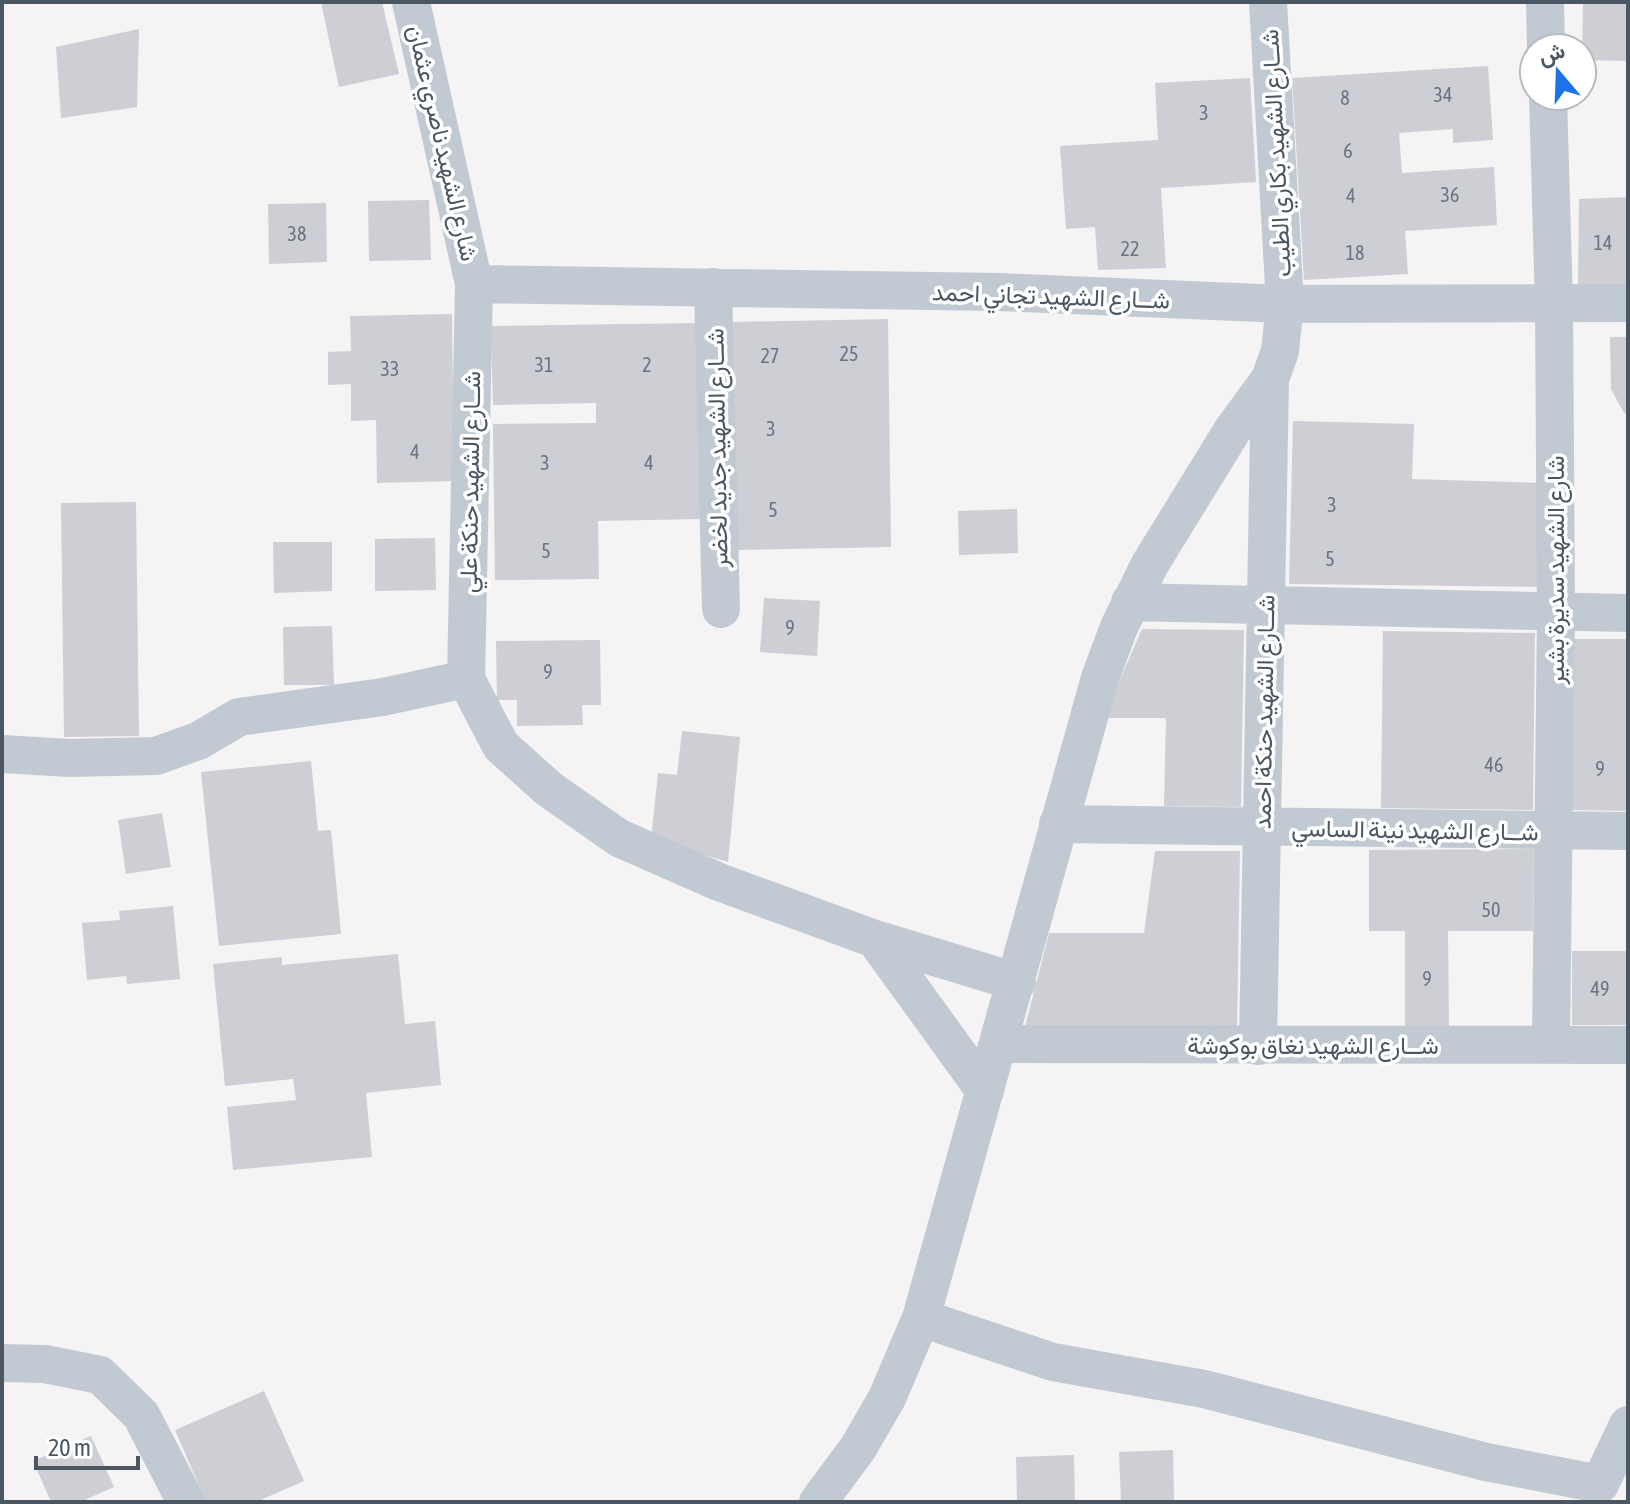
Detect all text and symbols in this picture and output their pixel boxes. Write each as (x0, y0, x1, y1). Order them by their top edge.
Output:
street label: شارع الشهيد ناصري عثمان (397, 22, 483, 265)
street label: شــارع الشهيد بكاري الطيب (1256, 28, 1302, 278)
north arrow (1518, 32, 1598, 112)
text: ش (1535, 36, 1569, 71)
house number: 34 (1434, 83, 1452, 106)
house number: 8 (1340, 86, 1350, 109)
house number: 3 (1199, 101, 1209, 124)
house number: 6 (1343, 139, 1353, 162)
house number: 36 (1441, 183, 1459, 206)
house number: 4 (1346, 184, 1356, 207)
house number: 38 (288, 222, 306, 245)
house number: 14 (1594, 231, 1612, 254)
house number: 22 (1121, 237, 1139, 260)
house number: 18 (1346, 241, 1364, 264)
street label: شــارع الشهيد تجاني احمد (931, 278, 1170, 320)
street label: شــارع الشهيد جديد لخضر (701, 328, 736, 569)
house number: 25 (840, 342, 858, 365)
house number: 27 (761, 344, 779, 367)
house number: 31 (535, 353, 553, 376)
house number: 2 (642, 353, 652, 376)
house number: 33 (381, 357, 399, 380)
street label: شــارع الشهيد حنكة علي (455, 371, 491, 593)
house number: 3 (766, 417, 776, 440)
house number: 4 (410, 440, 420, 463)
house number: 3 (540, 451, 550, 474)
house number: 4 (644, 451, 654, 474)
street label: شارع الشهيد سديرة بشير (1542, 456, 1572, 686)
house number: 3 (1327, 493, 1337, 516)
house number: 5 (768, 498, 778, 521)
house number: 5 (541, 539, 551, 562)
house number: 5 (1325, 547, 1335, 570)
street label: شــارع الشهيد حنكة احمد (1248, 594, 1283, 830)
house number: 9 (785, 616, 795, 639)
house number: 9 (543, 660, 553, 683)
house number: 46 (1485, 753, 1503, 776)
house number: 9 (1595, 757, 1605, 780)
street label: شــارع الشهيد نينة الساسي (1291, 814, 1539, 852)
house number: 50 (1482, 898, 1500, 921)
house number: 9 (1422, 967, 1432, 990)
house number: 49 (1591, 977, 1609, 1000)
street label: شــارع الشهيد نغاق بوكوشة (1187, 1032, 1439, 1062)
scale bar (36, 1420, 138, 1470)
text: 20 m (48, 1434, 91, 1461)

